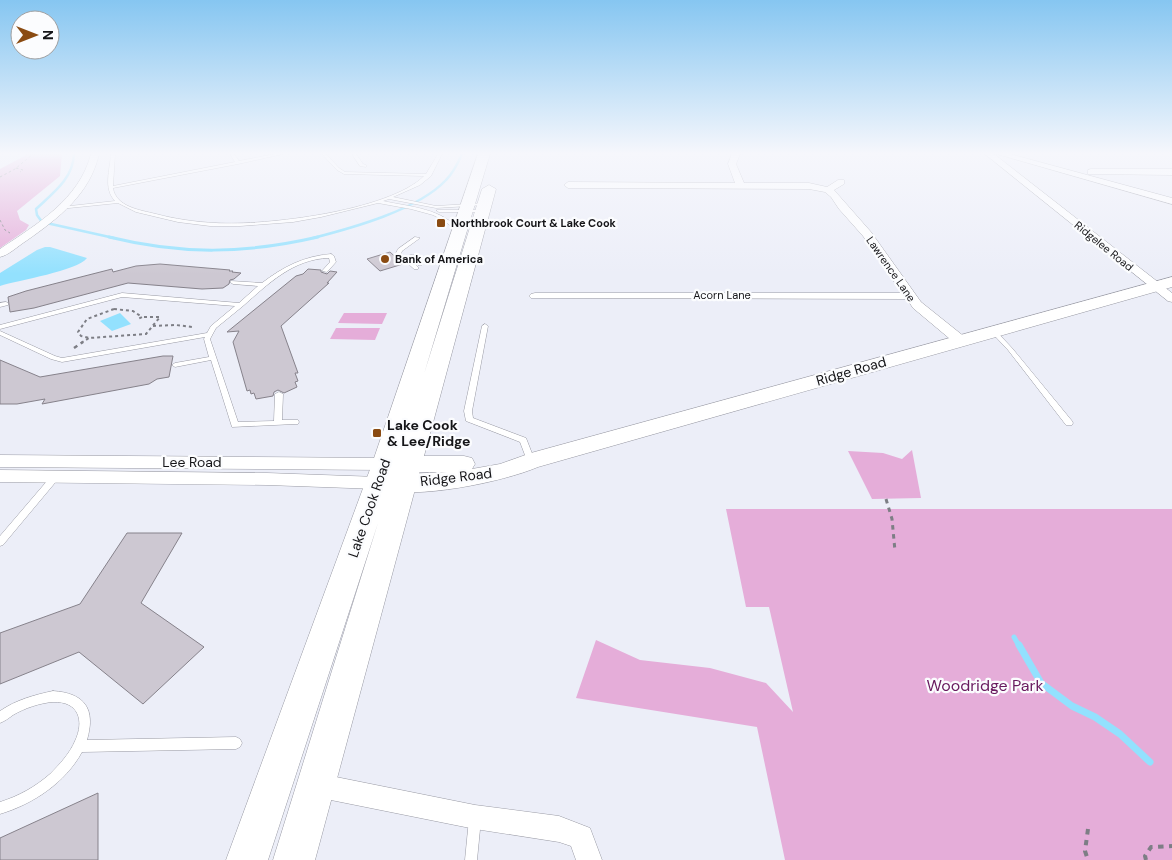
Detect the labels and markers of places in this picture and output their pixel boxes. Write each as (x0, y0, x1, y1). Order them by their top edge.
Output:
place label: Northbrook Court & Lake Cook (451, 216, 617, 230)
marker: Northbrook Court & Lake Cook (435, 217, 447, 229)
place label: Bank of America (395, 252, 483, 266)
marker: Bank of America (379, 253, 391, 265)
place label: Lake Cook & Lee/Ridge (387, 416, 471, 450)
marker: Lake Cook & Lee/Ridge (371, 427, 383, 439)

